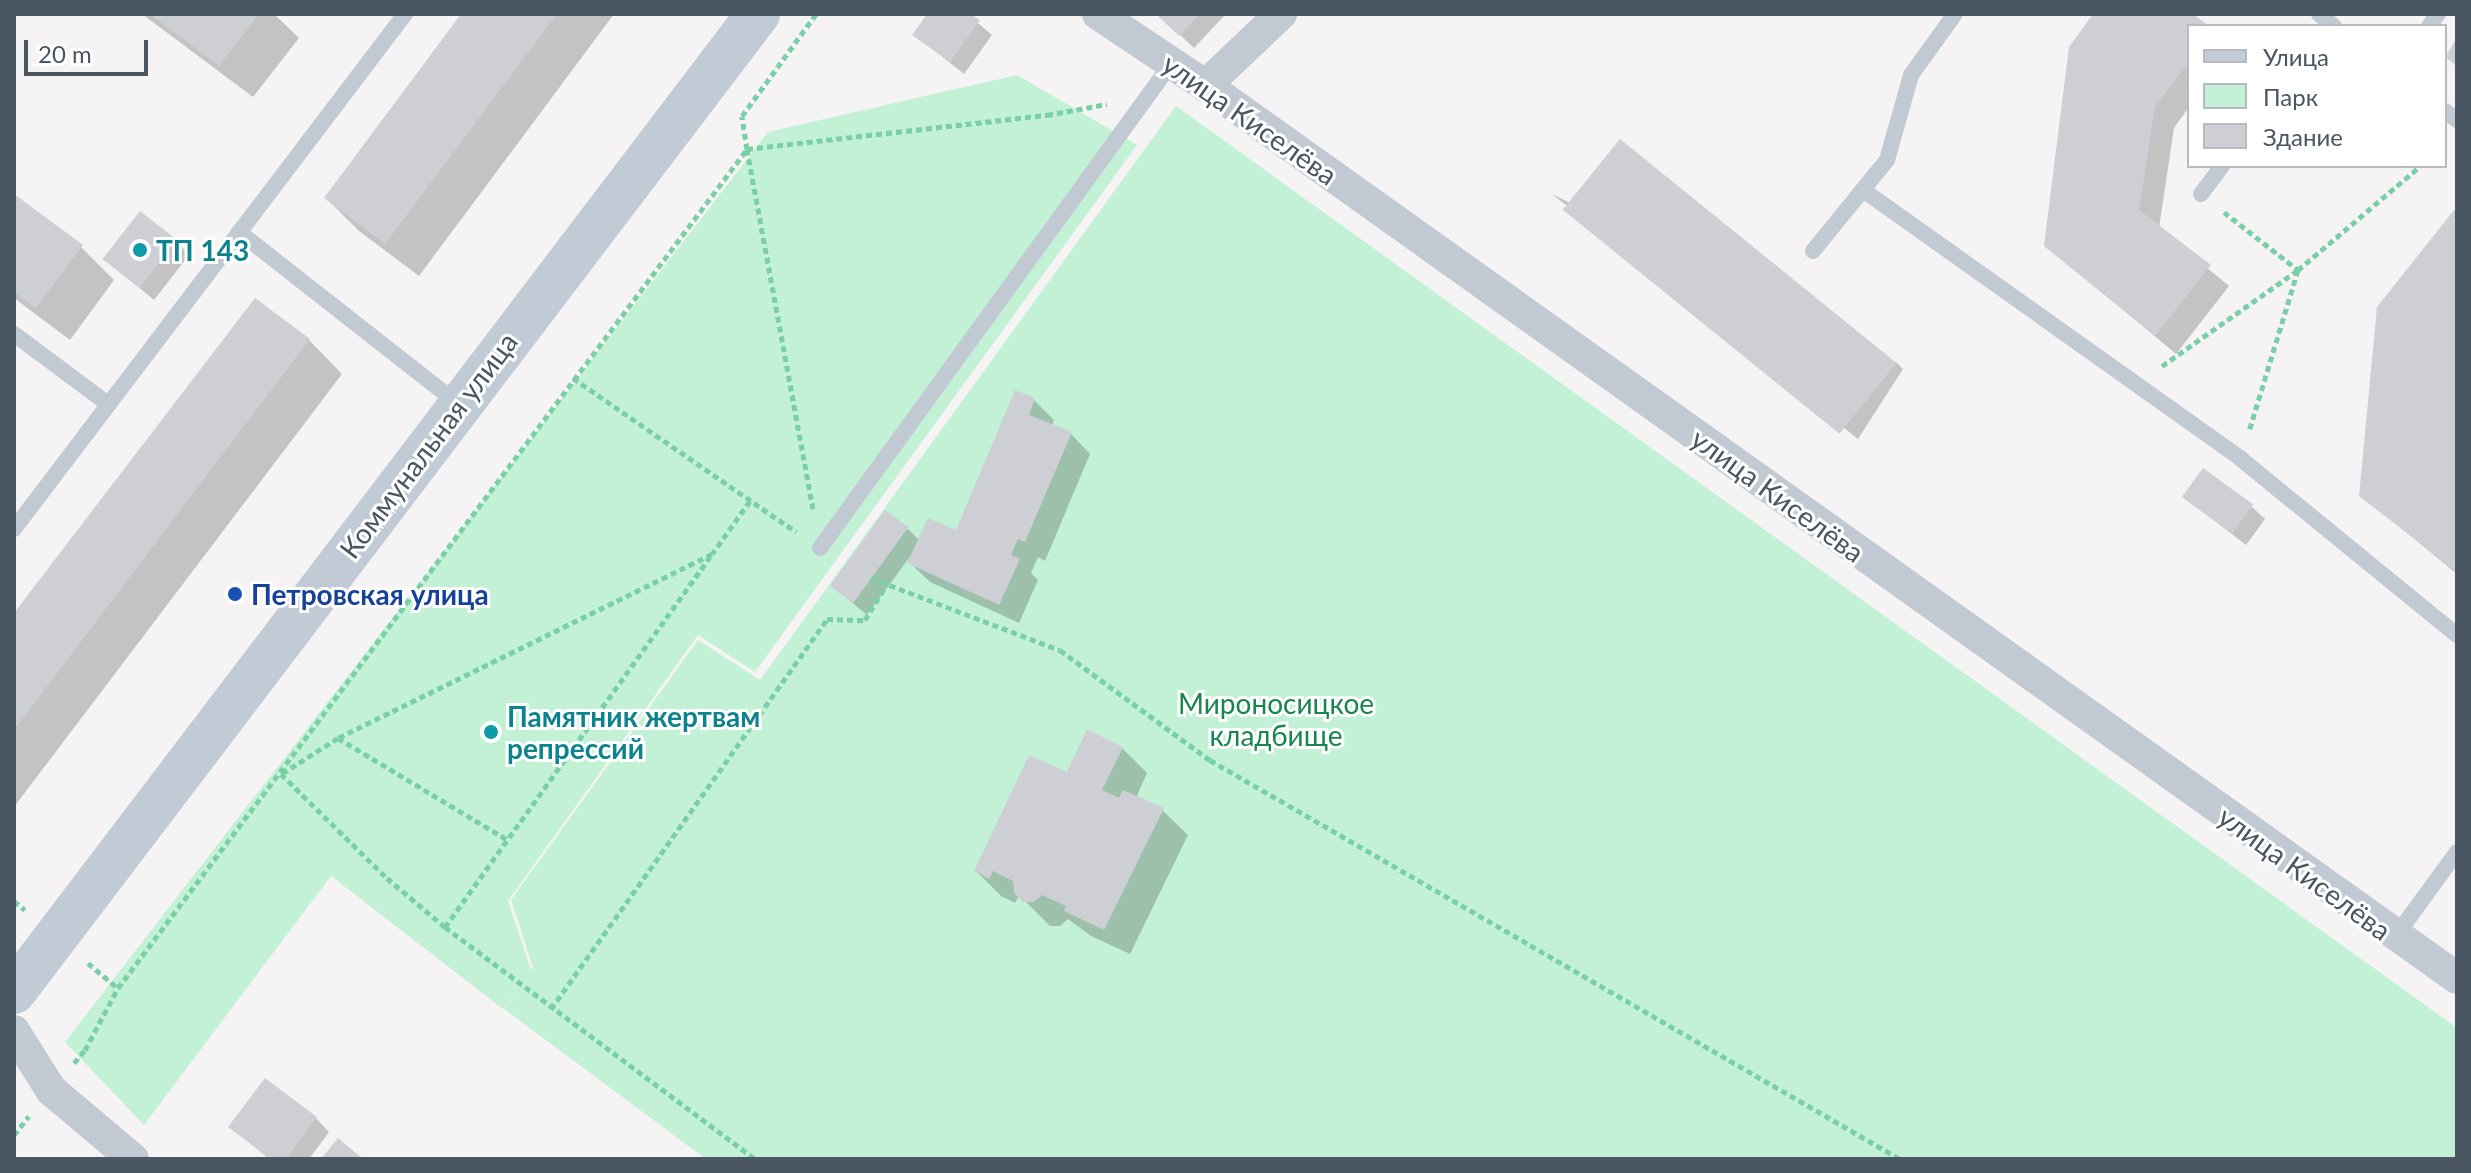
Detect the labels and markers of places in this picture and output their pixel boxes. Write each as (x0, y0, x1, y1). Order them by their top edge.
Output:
place label: ТП 143 (156, 233, 249, 267)
marker: ТП 143 (131, 241, 149, 259)
place label: Петровская улица (251, 577, 489, 611)
marker: Петровская улица (226, 585, 244, 603)
place label: Памятник жертвам репрессий (507, 699, 760, 765)
marker: Памятник жертвам репрессий (482, 723, 500, 741)

